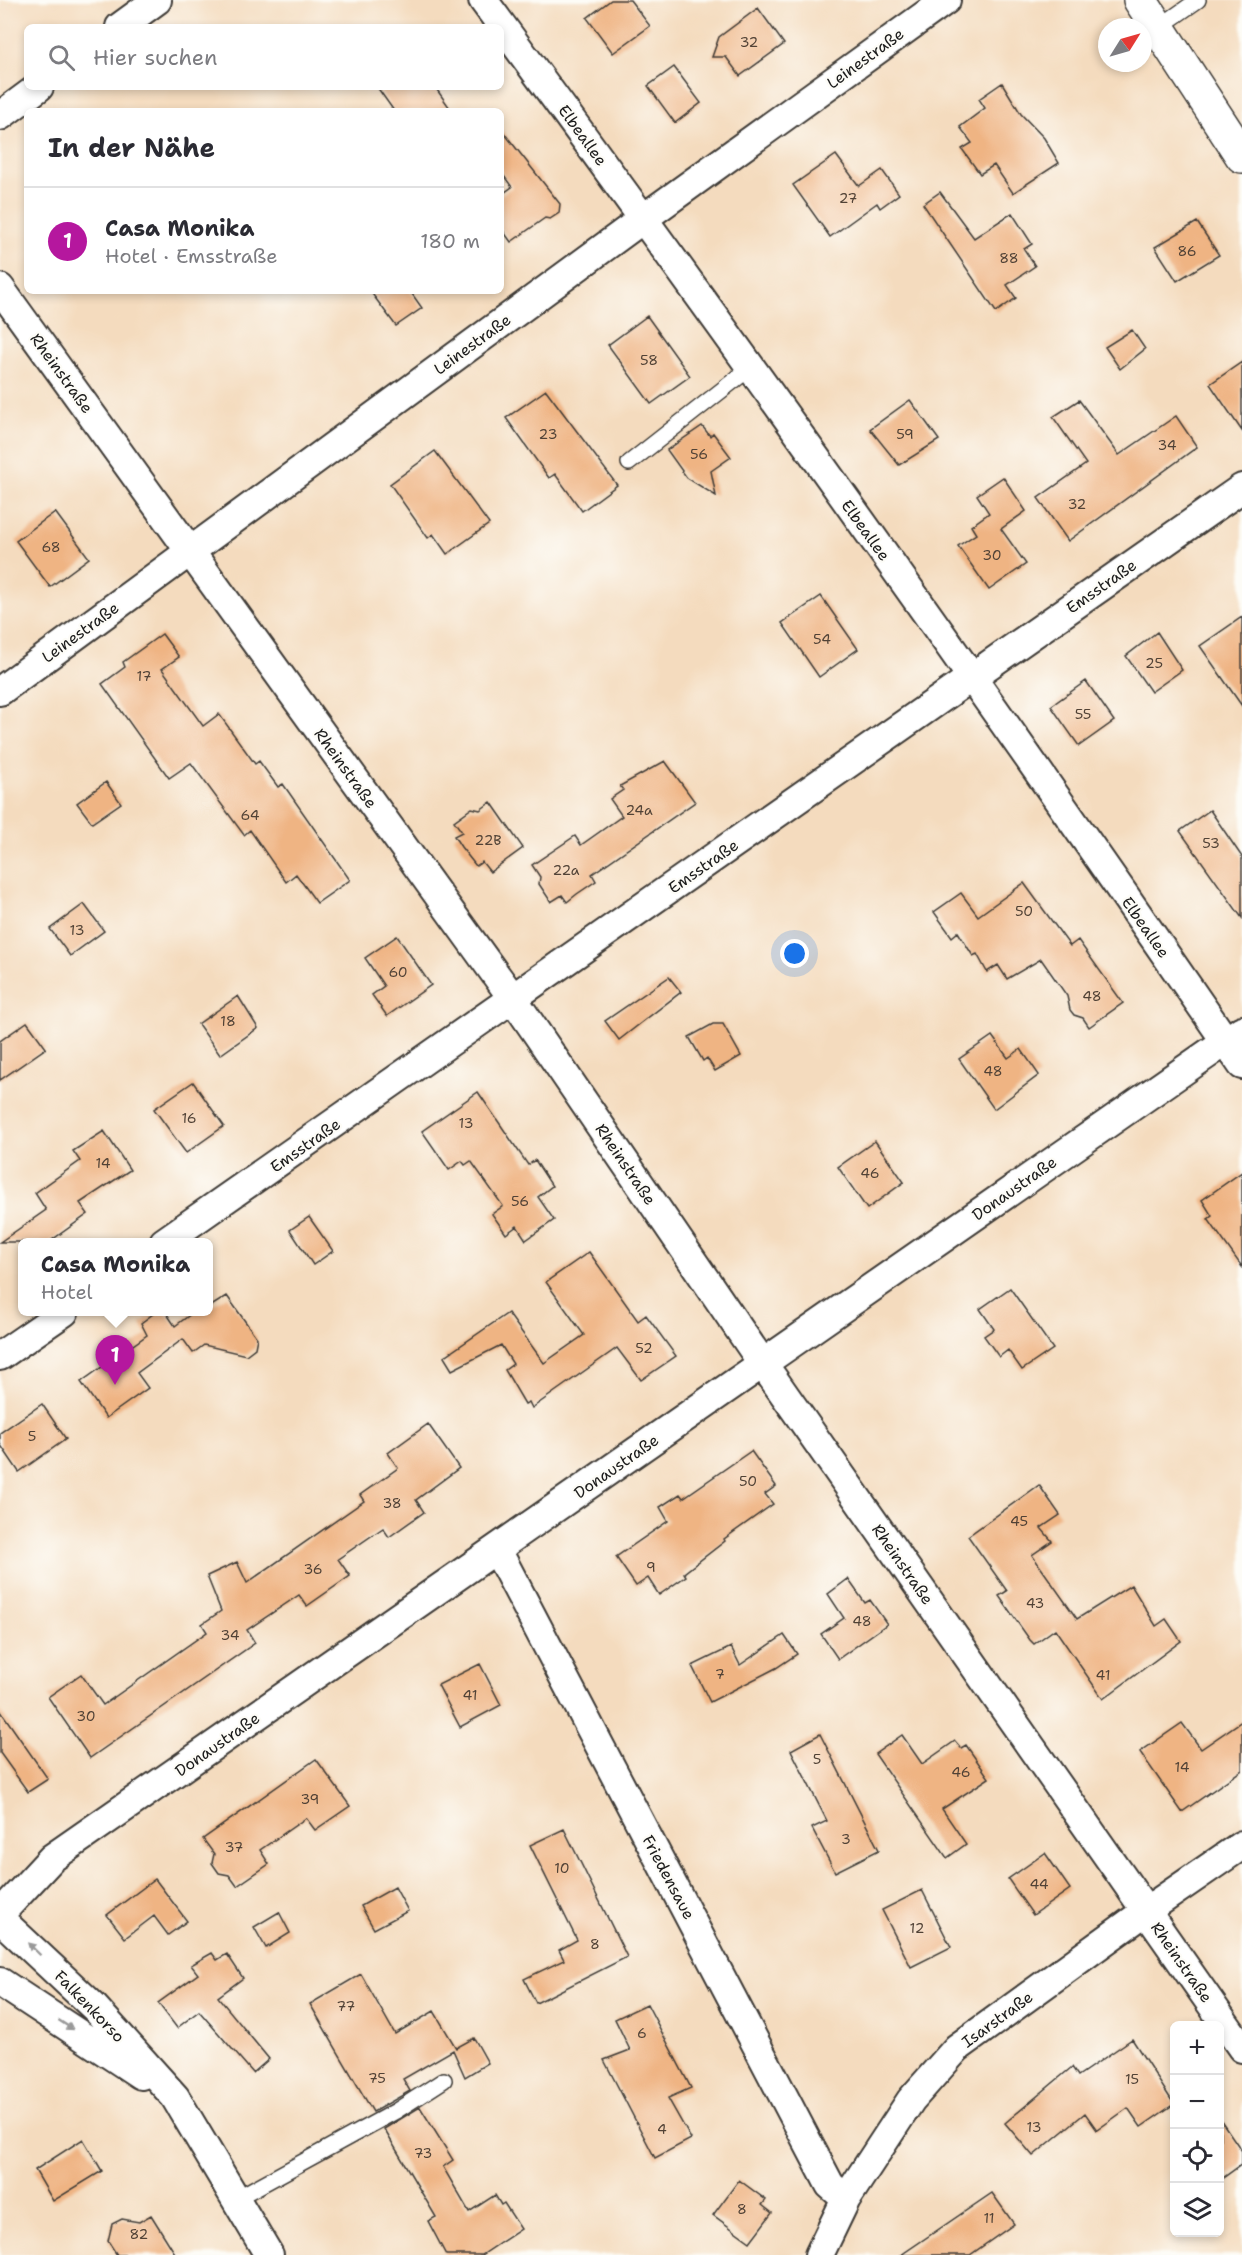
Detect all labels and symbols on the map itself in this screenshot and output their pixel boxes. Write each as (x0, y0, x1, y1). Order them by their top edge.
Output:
north arrow (1098, 18, 1152, 72)
street label: Leinestraße (823, 23, 908, 94)
house number: 32 (740, 33, 758, 51)
street label: Elbeallee (553, 101, 612, 170)
house number: 27 (839, 189, 857, 207)
house number: 86 (1177, 242, 1197, 260)
house number: 88 (999, 249, 1019, 267)
street label: Leinestraße (430, 309, 515, 380)
street label: Rheinstraße (25, 329, 98, 417)
house number: 58 (640, 351, 658, 369)
house number: 23 (539, 425, 557, 443)
house number: 59 (896, 425, 914, 443)
house number: 34 (1157, 436, 1177, 454)
house number: 56 (690, 445, 708, 463)
house number: 32 (1068, 495, 1086, 513)
street label: Elbeallee (836, 496, 895, 565)
house number: 68 (41, 538, 61, 556)
house number: 30 (982, 546, 1002, 564)
street label: Emsstraße (1062, 555, 1141, 618)
street label: Leinestraße (38, 597, 123, 668)
house number: 54 (813, 630, 831, 648)
house number: 25 (1145, 654, 1163, 672)
house number: 17 (137, 667, 151, 685)
house number: 55 (1075, 705, 1091, 723)
street label: Rheinstraße (309, 724, 382, 812)
house number: 24a (625, 801, 653, 819)
house number: 64 (240, 806, 260, 824)
house number: 22B (475, 831, 501, 849)
house number: 53 (1202, 834, 1220, 852)
street label: Emsstraße (664, 835, 743, 898)
house number: 22a (552, 861, 580, 879)
street label: Elbeallee (1117, 892, 1174, 962)
house number: 50 (1015, 902, 1033, 920)
house number: 13 (70, 921, 84, 939)
your location (780, 939, 809, 968)
house number: 60 (388, 963, 408, 981)
house number: 48 (1082, 987, 1102, 1005)
house number: 18 (220, 1012, 236, 1030)
house number: 48 (983, 1062, 1003, 1080)
house number: 16 (181, 1109, 197, 1127)
street label: Emsstraße (266, 1114, 345, 1177)
house number: 13 (459, 1114, 473, 1132)
street label: Rheinstraße (591, 1119, 661, 1209)
street label: Donaustraße (968, 1151, 1061, 1225)
house number: 14 (95, 1154, 111, 1172)
house number: 46 (860, 1164, 880, 1182)
house number: 56 (511, 1192, 529, 1210)
pin: 1 (96, 1336, 134, 1385)
house number: 52 (635, 1339, 653, 1357)
house number: 5 (28, 1427, 36, 1445)
street label: Donaustraße (570, 1429, 663, 1503)
house number: 50 (739, 1472, 757, 1490)
house number: 38 (382, 1494, 402, 1512)
house number: 45 (1010, 1512, 1028, 1530)
street label: Rheinstraße (867, 1520, 938, 1609)
house number: 9 (646, 1558, 656, 1576)
house number: 36 (303, 1560, 323, 1578)
house number: 43 (1026, 1594, 1044, 1612)
house number: 48 (852, 1612, 872, 1630)
house number: 34 (220, 1626, 240, 1644)
house number: 7 (715, 1665, 725, 1683)
house number: 41 (1096, 1666, 1110, 1684)
house number: 41 (463, 1686, 477, 1704)
house number: 30 (76, 1707, 96, 1725)
street label: Donaustraße (171, 1707, 264, 1781)
house number: 5 (813, 1750, 821, 1768)
house number: 14 (1174, 1758, 1190, 1776)
house number: 46 (951, 1763, 971, 1781)
house number: 39 (301, 1790, 319, 1808)
house number: 3 (841, 1830, 851, 1848)
street label: Friedensaue (638, 1831, 700, 1923)
house number: 37 (225, 1838, 243, 1856)
house number: 10 (554, 1859, 570, 1877)
house number: 44 (1029, 1875, 1049, 1893)
street label: Rheinstraße (1146, 1918, 1217, 2007)
house number: 12 (910, 1919, 924, 1937)
house number: 8 (590, 1935, 600, 1953)
one-way arrow (28, 1942, 42, 1956)
street label: Falkenkorso (50, 1966, 129, 2047)
street label: Isarstraße (957, 1986, 1037, 2052)
house number: 77 (337, 1997, 355, 2015)
one-way arrow (58, 2020, 75, 2031)
house number: 6 (637, 2024, 647, 2042)
house number: 75 (368, 2069, 386, 2087)
house number: 15 (1125, 2070, 1139, 2088)
house number: 13 (1027, 2118, 1041, 2136)
house number: 4 (657, 2120, 667, 2138)
house number: 73 (414, 2144, 432, 2162)
house number: 8 (737, 2200, 747, 2218)
house number: 11 (983, 2209, 995, 2227)
house number: 82 (130, 2225, 148, 2243)

